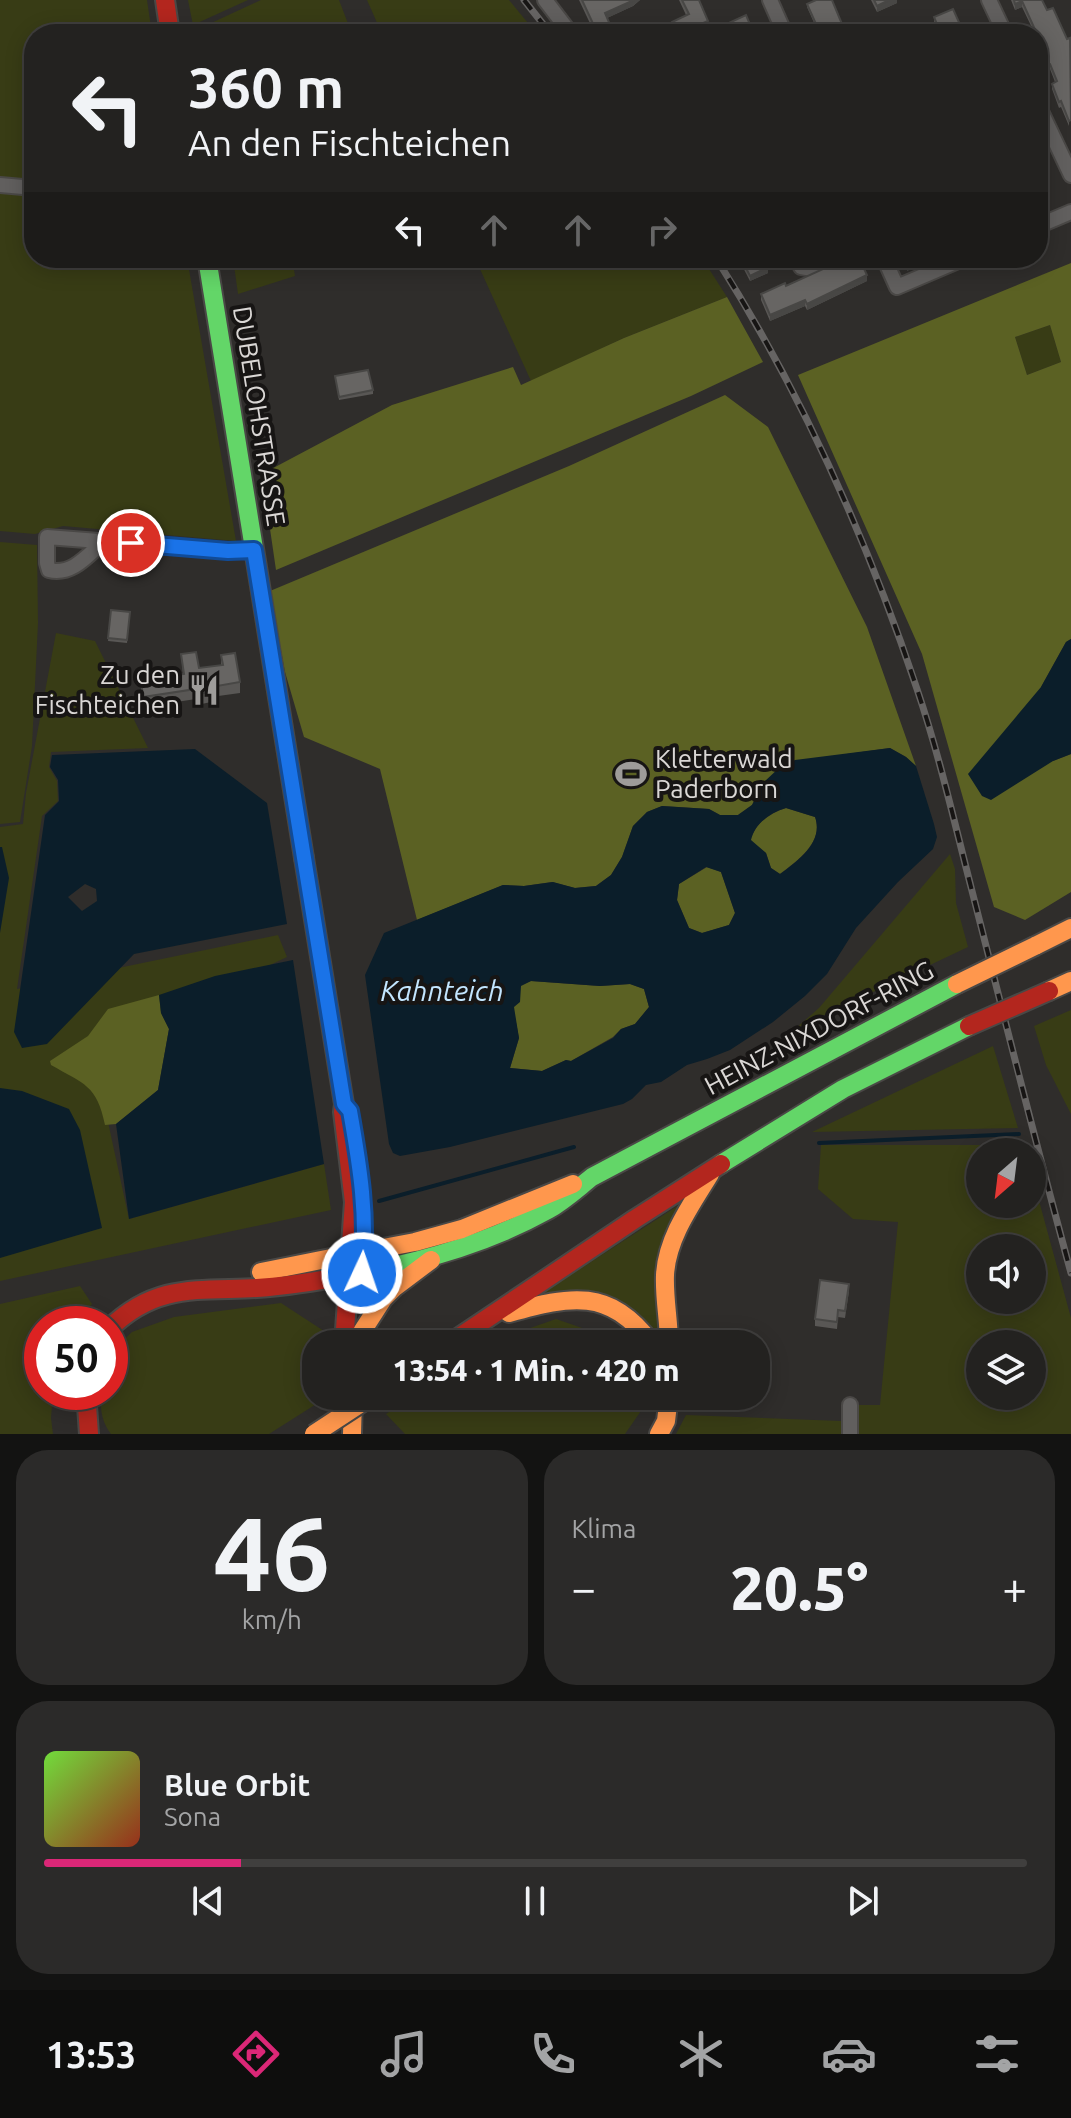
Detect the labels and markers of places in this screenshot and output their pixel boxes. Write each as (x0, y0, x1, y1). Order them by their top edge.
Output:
pin (97, 509, 165, 577)
place label: Zu den Fischteichen (35, 660, 180, 719)
restaurant icon: Zu den Fischteichen (187, 673, 221, 707)
place label: Kletterwald Paderborn (655, 744, 793, 803)
sports icon: Kletterwald Paderborn (614, 757, 648, 791)

